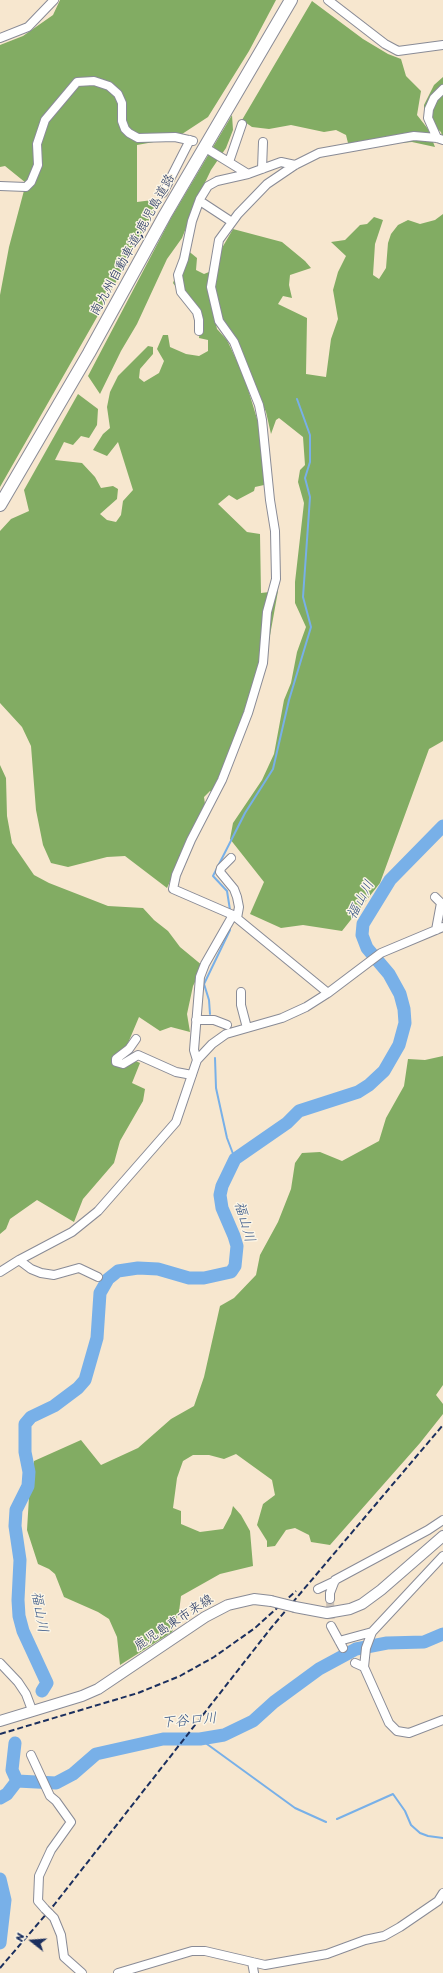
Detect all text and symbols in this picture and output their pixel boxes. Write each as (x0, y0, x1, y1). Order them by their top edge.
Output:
street label: 南九州自動車道;鹿児島道路 (87, 171, 179, 319)
water label: 福山川 (344, 878, 378, 922)
water label: 福山川 (230, 1199, 258, 1245)
water label: 福山川 (27, 1590, 51, 1634)
street label: 鹿児島東市来線 (132, 1592, 216, 1654)
water label: 下谷口川 (160, 1710, 218, 1732)
north arrow (12, 1921, 52, 1961)
text: N (10, 1931, 30, 1944)

